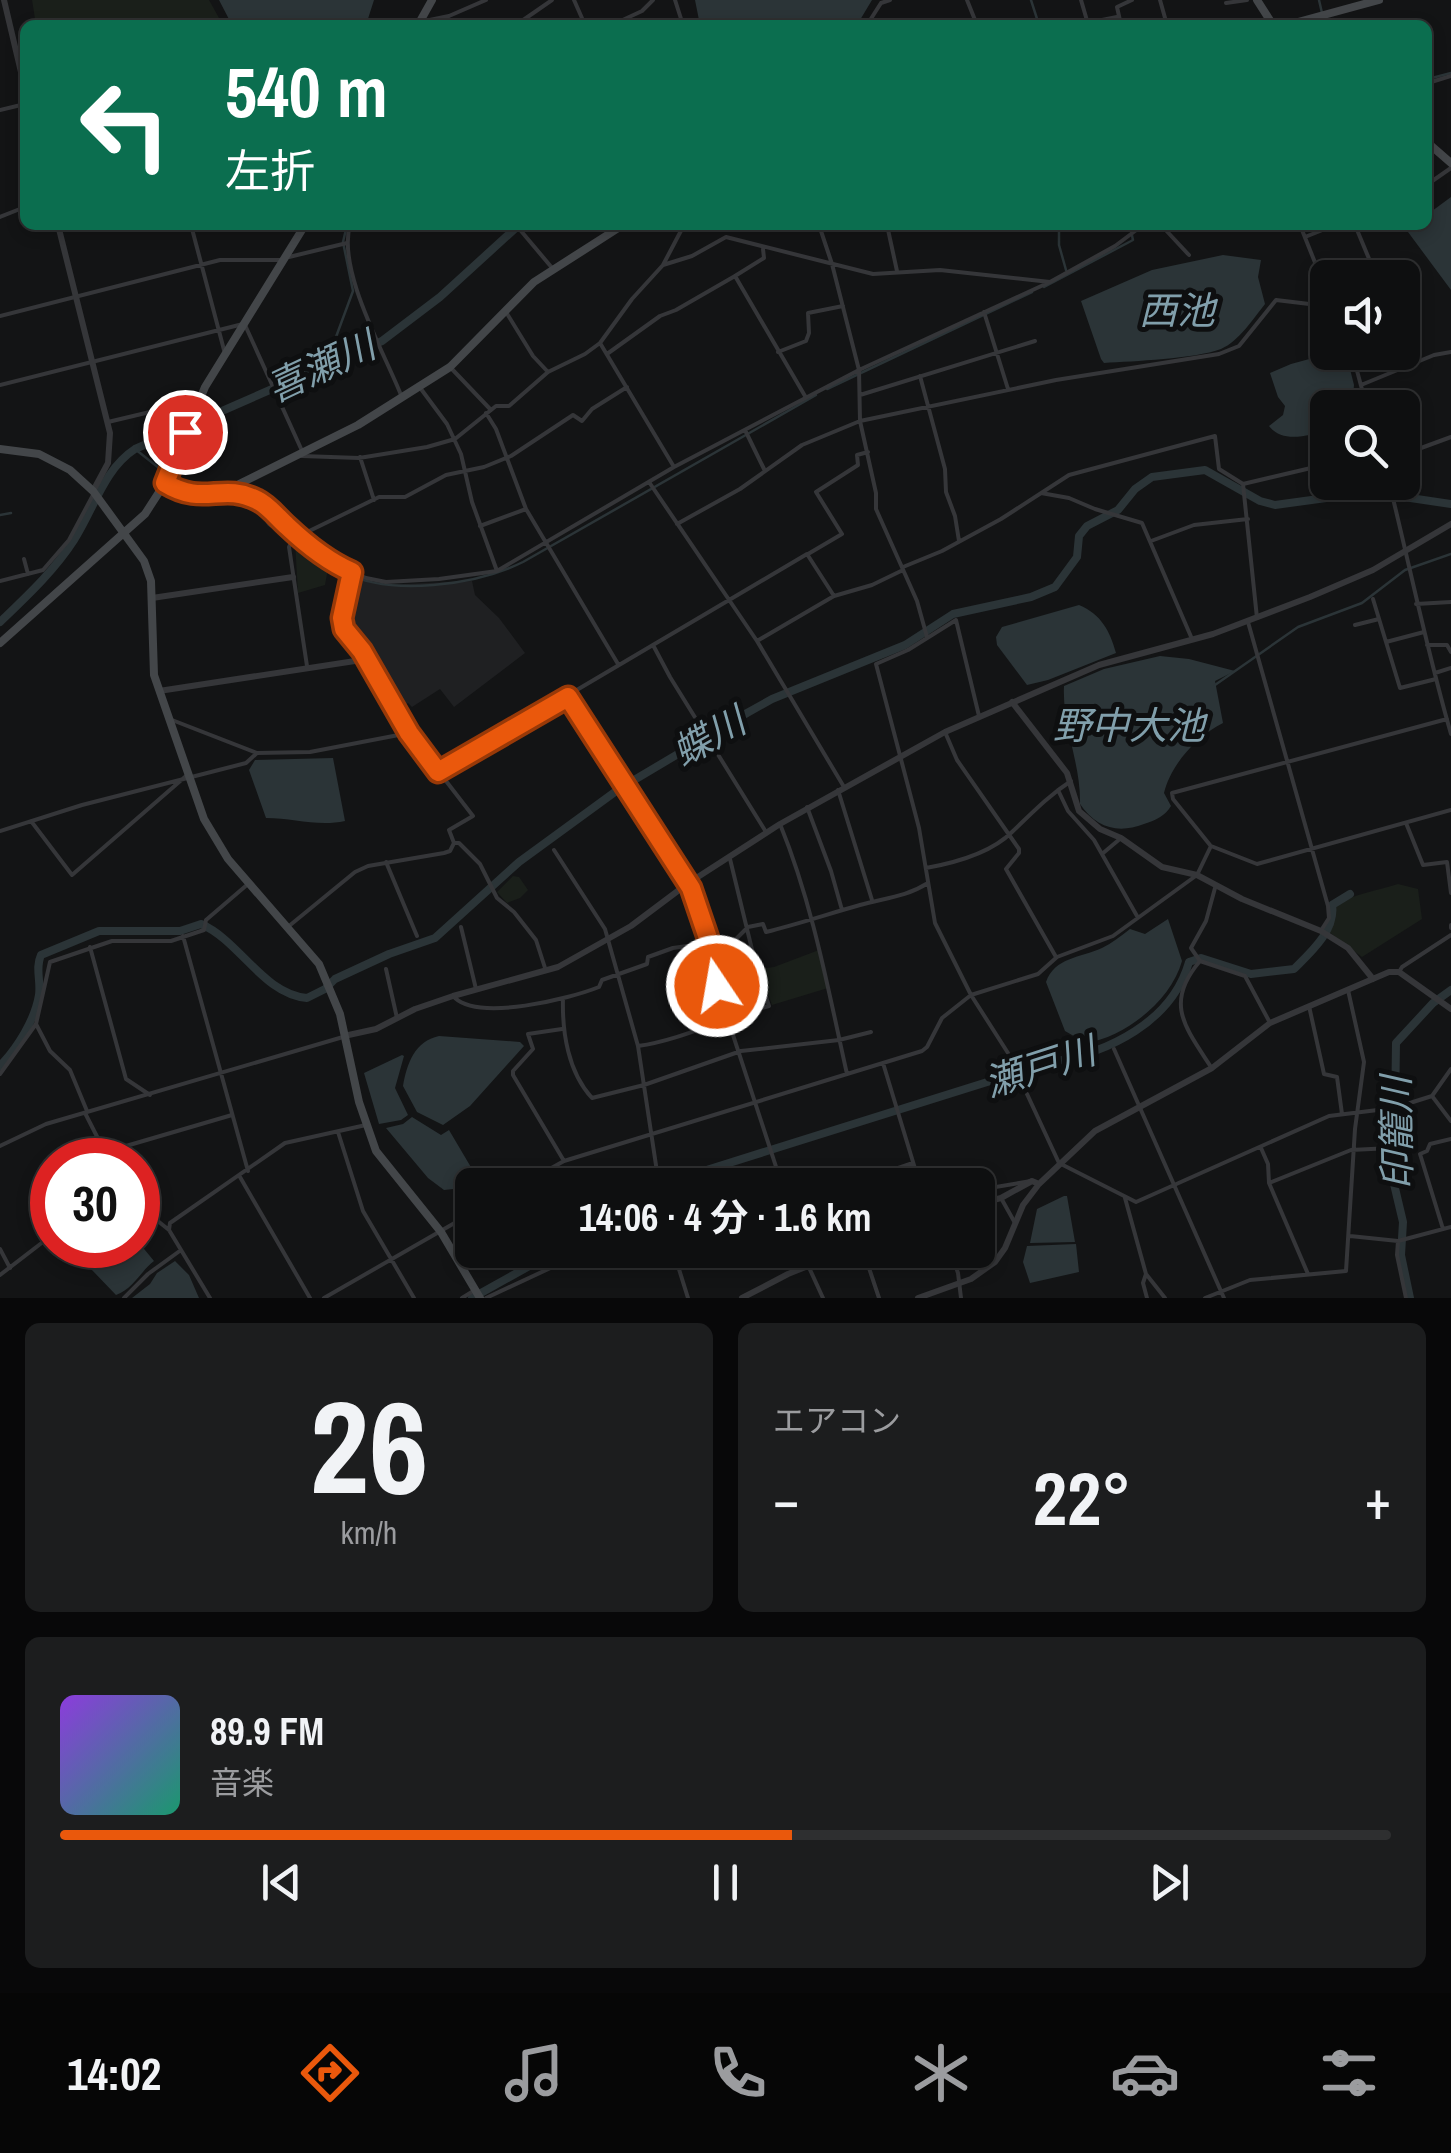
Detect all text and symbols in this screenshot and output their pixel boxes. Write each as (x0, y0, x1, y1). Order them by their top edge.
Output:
text: 540 m (225, 45, 388, 139)
icon: left (60, 60, 190, 190)
text: 左折 (225, 140, 315, 201)
map controls (1310, 260, 1420, 500)
button: sound (1310, 260, 1420, 370)
water label: 西池 (1139, 285, 1219, 336)
water label: 喜瀬川 (258, 318, 387, 414)
pin (143, 390, 228, 475)
button: search (1310, 390, 1420, 500)
icon: arrive (158, 405, 213, 460)
water label: 蝶川 (663, 693, 758, 778)
water label: 野中大池 (1053, 700, 1209, 751)
position arrow (665, 934, 769, 1038)
water label: 瀬戸川 (978, 1023, 1106, 1108)
water label: 印籠川 (1370, 1072, 1423, 1190)
speed limit sign: 30 (30, 1138, 160, 1268)
text: 14:06 · 4 分 · 1.6 km (579, 1192, 871, 1243)
text: 26 (310, 1358, 428, 1534)
text: エアコン (773, 1399, 901, 1442)
text: 22° (1033, 1447, 1131, 1548)
text: − (773, 1462, 799, 1536)
text: + (1365, 1462, 1391, 1536)
text: km/h (341, 1511, 397, 1554)
text: 89.9 FM (210, 1706, 324, 1757)
text: 音楽 (210, 1761, 274, 1804)
icon: previous (254, 1855, 309, 1910)
icon: pause (698, 1855, 753, 1910)
icon: next (1142, 1855, 1197, 1910)
icon: directions (295, 2038, 365, 2108)
icon: music (499, 2038, 569, 2108)
icon: phone (703, 2038, 773, 2108)
icon: climate (906, 2038, 976, 2108)
icon: car (1110, 2038, 1180, 2108)
icon: filters (1314, 2038, 1384, 2108)
text: 14:02 (67, 2043, 161, 2104)

